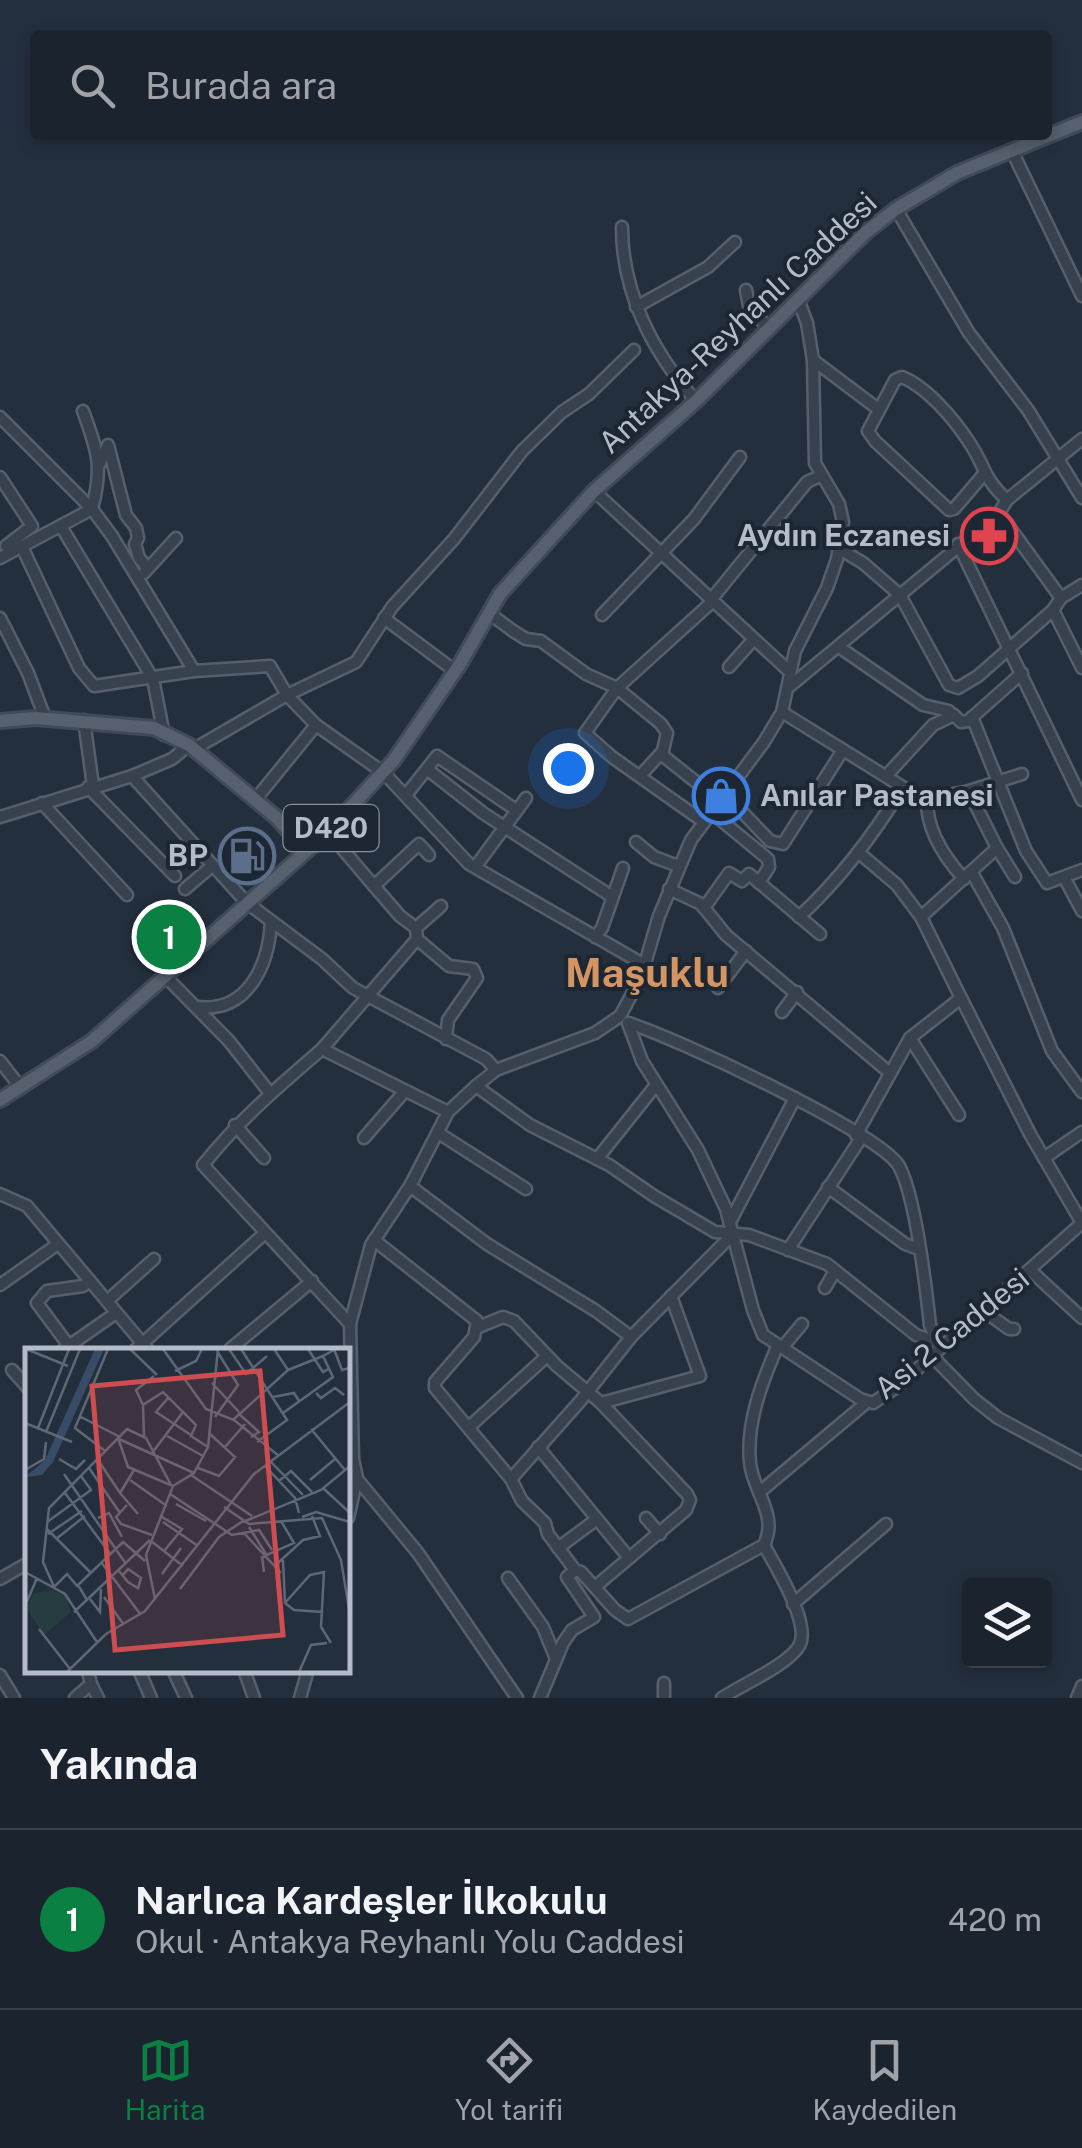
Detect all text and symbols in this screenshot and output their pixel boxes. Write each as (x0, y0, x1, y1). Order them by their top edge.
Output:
search box (30, 30, 1052, 140)
icon: search (65, 58, 120, 113)
text: Burada ara (145, 63, 337, 108)
street label: Antakya-Reyhanlı Caddesi (591, 184, 884, 460)
pharmacy icon: Aydın Eczanesi (959, 506, 1019, 566)
place label: Aydın Eczanesi (737, 517, 950, 553)
your location (543, 743, 594, 794)
shop icon: Anılar Pastanesi (691, 766, 751, 826)
place label: Anılar Pastanesi (760, 777, 993, 813)
road number: D420 (284, 805, 378, 851)
fuel station icon: BP (217, 826, 277, 886)
place label: BP (167, 837, 208, 873)
pin: 1 (136, 900, 202, 974)
district label: Maşuklu (565, 949, 729, 996)
street label: Asi 2 Caddesi (867, 1260, 1036, 1406)
inset map (25, 1348, 350, 1673)
map controls (962, 1578, 1052, 1668)
button: layers (962, 1578, 1052, 1668)
text: Yakında (40, 1739, 198, 1788)
text: Narlıca Kardeşler İlkokulu (135, 1878, 608, 1923)
text: 1 (66, 1901, 79, 1938)
text: 420 m (948, 1901, 1042, 1938)
text: Okul · Antakya Reyhanlı Yolu Caddesi (135, 1923, 685, 1960)
tab: Harita (125, 2033, 206, 2126)
tab: Yol tarifi (455, 2033, 563, 2126)
tab: Kaydedilen (813, 2033, 957, 2126)

